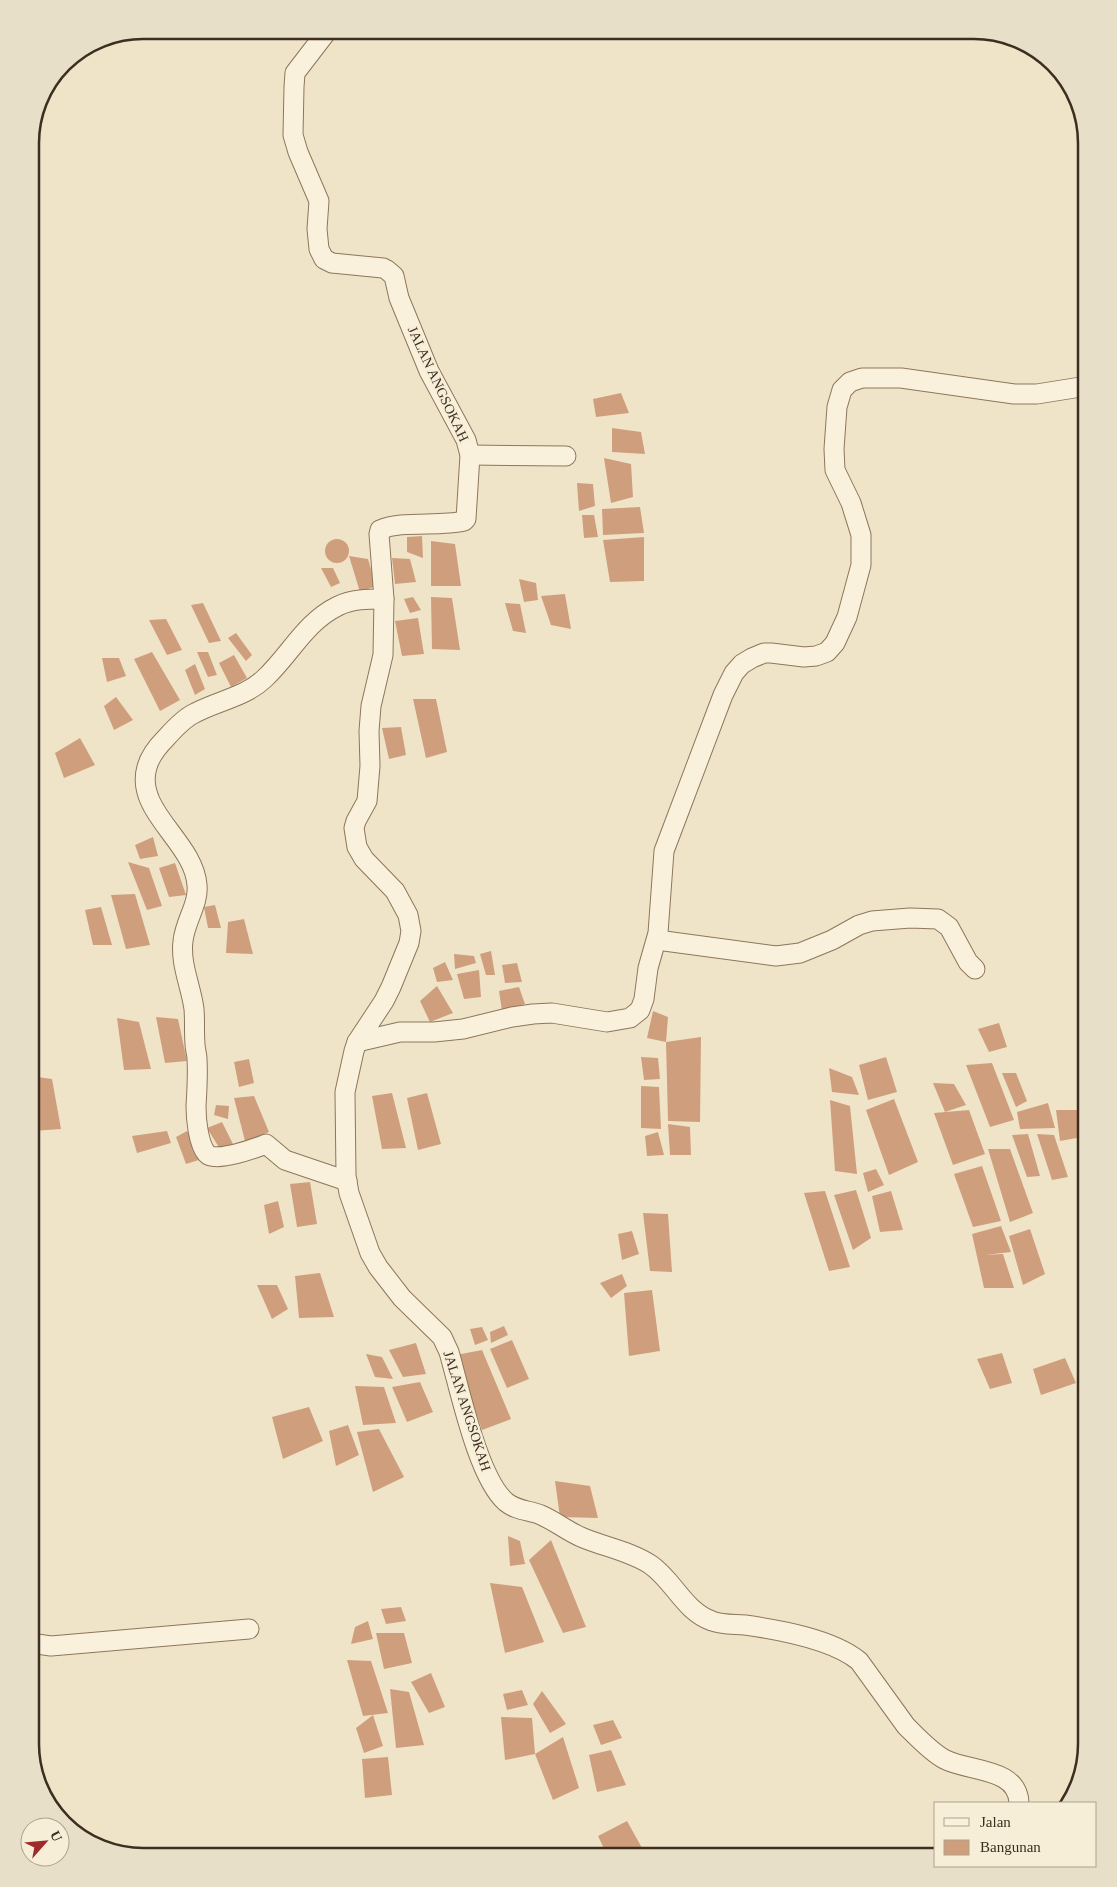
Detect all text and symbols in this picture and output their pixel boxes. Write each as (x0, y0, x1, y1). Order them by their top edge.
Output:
street label: JALAN ANGSOKAH (405, 324, 471, 444)
street label: JALAN ANGSOKAH (440, 1349, 494, 1473)
legend (934, 1802, 1097, 1867)
text: Jalan (980, 1814, 1011, 1830)
north arrow (20, 1817, 70, 1867)
text: U (47, 1828, 65, 1844)
text: Bangunan (980, 1839, 1041, 1855)

